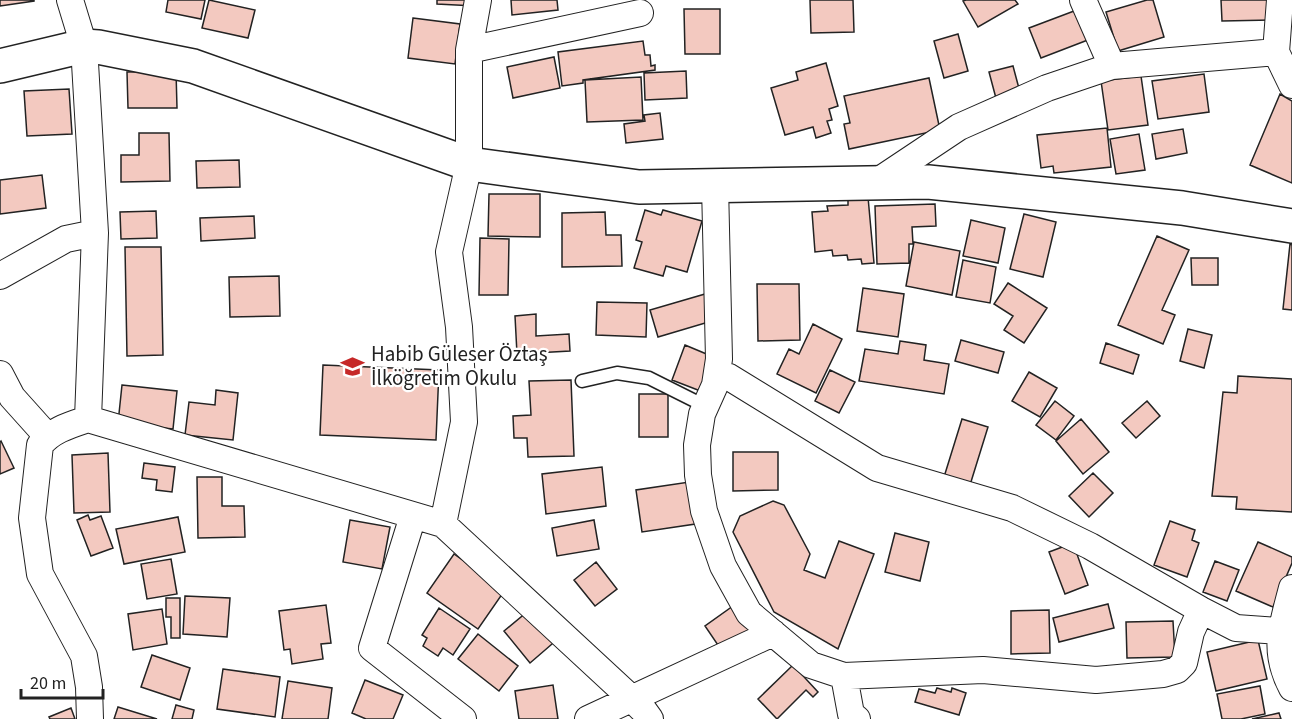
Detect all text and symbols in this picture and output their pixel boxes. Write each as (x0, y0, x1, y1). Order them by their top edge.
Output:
place label: Habib Güleser Öztaş İlköğretim Okulu (371, 339, 548, 393)
school or university icon: Habib Güleser Öztaş İlköğretim Okulu (340, 353, 366, 379)
scale bar (21, 662, 104, 700)
text: 20 m (30, 671, 66, 696)

